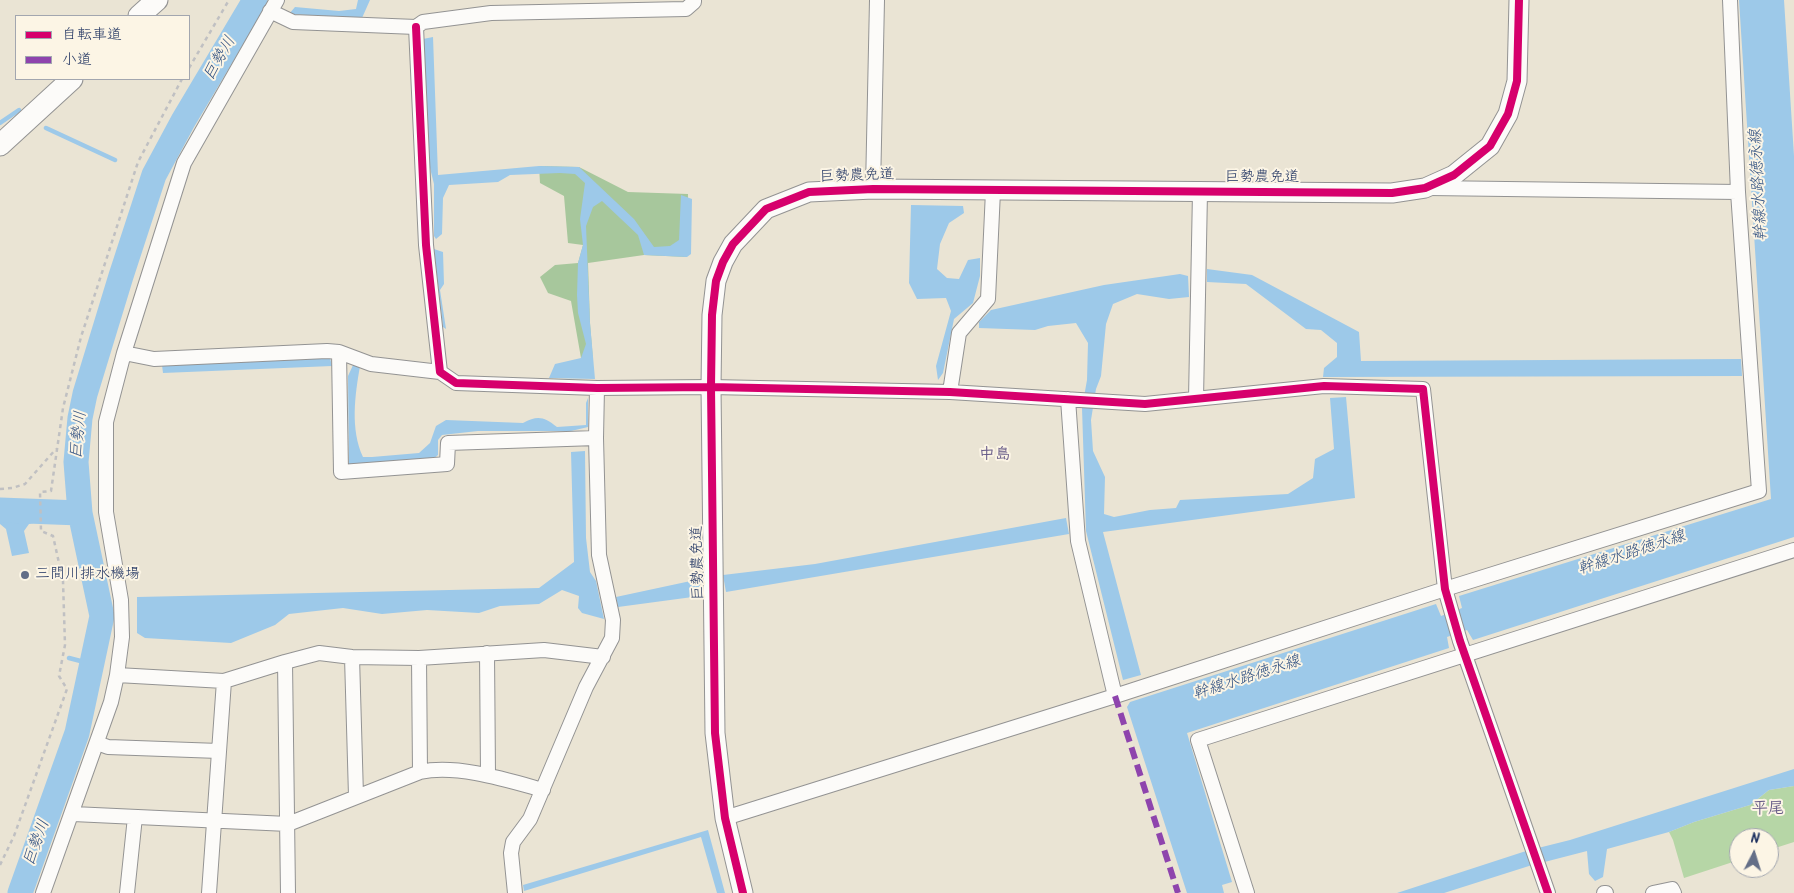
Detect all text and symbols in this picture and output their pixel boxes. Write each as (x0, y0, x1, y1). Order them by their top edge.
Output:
legend (15, 15, 190, 80)
text: 自転車道 (62, 23, 122, 47)
water label: 巨勢川 (201, 33, 241, 85)
text: 小道 (62, 48, 92, 72)
water label: 幹線水路徳永線 (1747, 129, 1773, 241)
street label: 巨勢農免道 (819, 167, 895, 187)
street label: 巨勢農免道 (1225, 169, 1299, 187)
water label: 巨勢川 (68, 410, 92, 460)
district label: 中島 (979, 446, 1011, 466)
street label: 巨勢農免道 (689, 525, 709, 601)
water label: 幹線水路徳永線 (1576, 528, 1688, 580)
place label: 三間川排水機場 (35, 566, 140, 584)
marker: 三間川排水機場 (19, 569, 31, 581)
water label: 幹線水路徳永線 (1191, 653, 1303, 705)
district label: 平尾 (1752, 800, 1784, 820)
water label: 巨勢川 (21, 817, 55, 869)
north arrow (1729, 828, 1779, 878)
text: N (1750, 828, 1761, 850)

